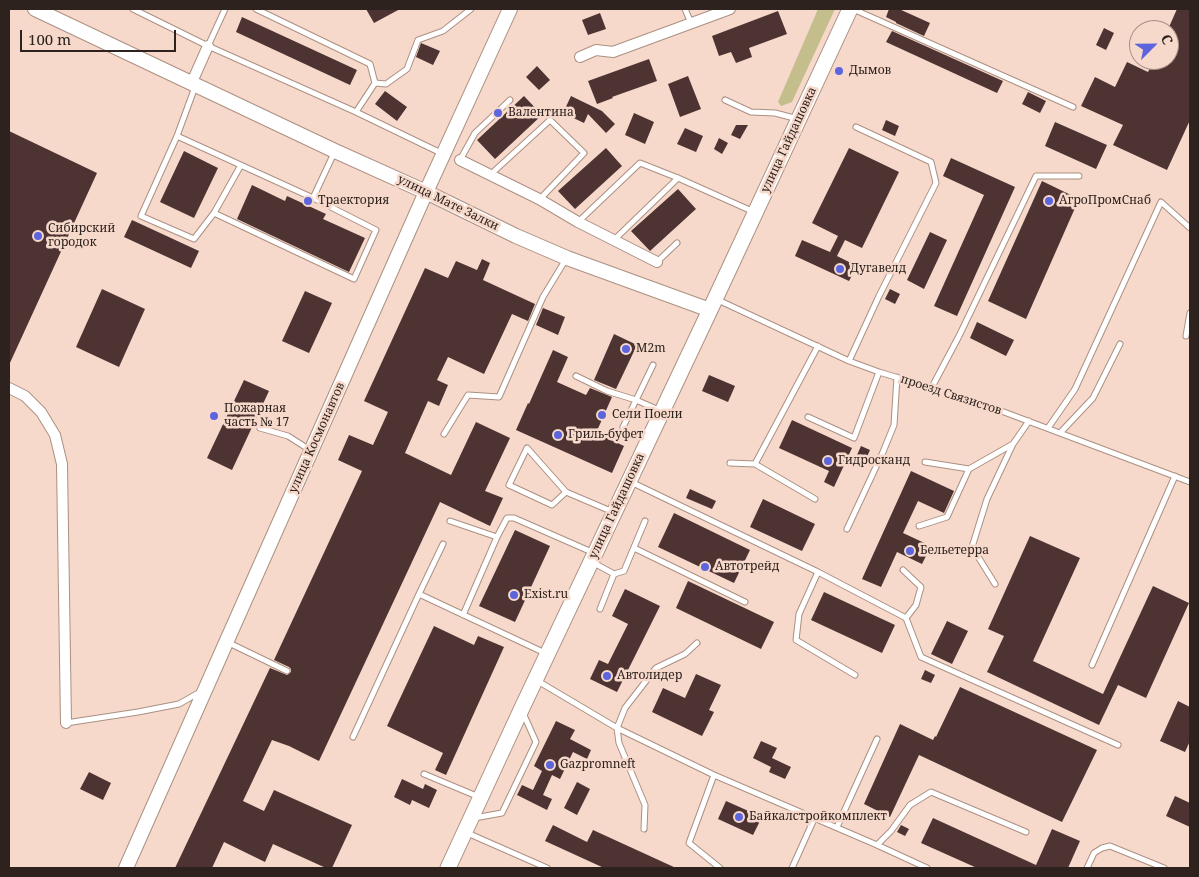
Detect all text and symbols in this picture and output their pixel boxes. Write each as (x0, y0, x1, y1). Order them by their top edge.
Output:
scale bar (22, 20, 179, 52)
north arrow (1129, 20, 1179, 70)
text: 100 m (28, 29, 71, 49)
text: С (1157, 31, 1178, 47)
place label: Дымов (849, 64, 891, 78)
marker: Дымов (833, 65, 845, 77)
street label: улица Гайдашовка (758, 85, 820, 195)
place label: Валентина (508, 106, 574, 120)
marker: Валентина (492, 107, 504, 119)
street label: улица Мате Залки (395, 172, 501, 234)
place label: Траектория (318, 194, 389, 208)
place label: АгроПромСнаб (1059, 194, 1151, 208)
marker: Траектория (302, 195, 314, 207)
marker: АгроПромСнаб (1043, 195, 1055, 207)
place label: Сибирский городок (48, 222, 115, 250)
marker: Сибирский городок (32, 230, 44, 242)
place label: Дугавелд (850, 262, 906, 276)
marker: Дугавелд (834, 263, 846, 275)
place label: М2m (636, 342, 666, 356)
marker: М2m (620, 343, 632, 355)
street label: проезд Связистов (899, 372, 1003, 418)
street label: улица Космонавтов (286, 380, 348, 496)
place label: Пожарная часть № 17 (224, 402, 289, 430)
place label: Сели Поели (612, 408, 683, 422)
marker: Сели Поели (596, 409, 608, 421)
marker: Пожарная часть № 17 (208, 410, 220, 422)
place label: Гриль-буфет (568, 428, 643, 442)
marker: Гриль-буфет (552, 429, 564, 441)
street label: улица Гайдашовка (586, 451, 648, 561)
place label: Гидросканд (838, 454, 910, 468)
marker: Гидросканд (822, 455, 834, 467)
place label: Бельетерра (920, 544, 989, 558)
marker: Бельетерра (904, 545, 916, 557)
place label: Автотрейд (715, 560, 779, 574)
marker: Автотрейд (699, 561, 711, 573)
place label: Exist.ru (524, 588, 568, 602)
marker: Exist.ru (508, 589, 520, 601)
place label: Автолидер (617, 669, 682, 683)
marker: Автолидер (601, 670, 613, 682)
place label: Gazpromneft (560, 758, 636, 772)
marker: Gazpromneft (544, 759, 556, 771)
place label: Байкалстройкомплект (749, 810, 887, 824)
marker: Байкалстройкомплект (733, 811, 745, 823)

